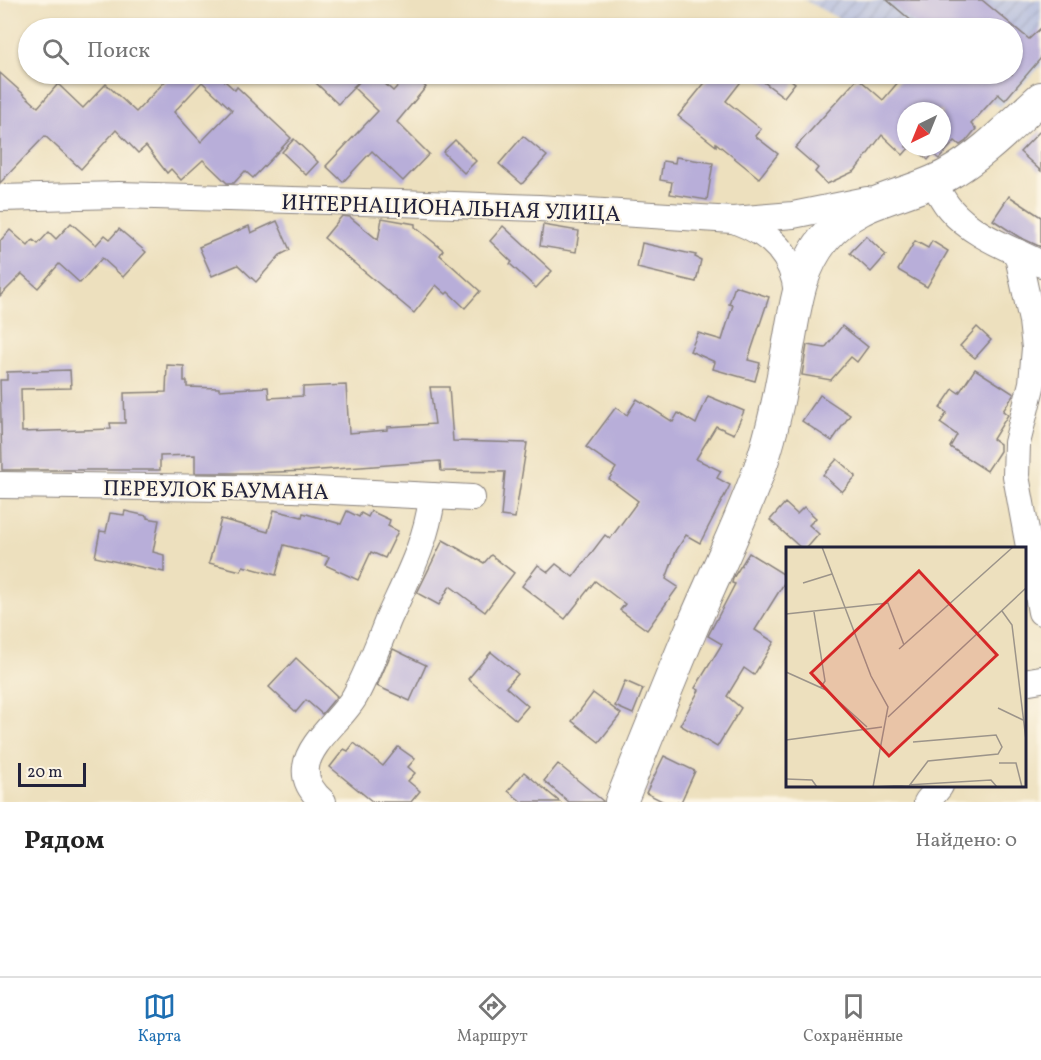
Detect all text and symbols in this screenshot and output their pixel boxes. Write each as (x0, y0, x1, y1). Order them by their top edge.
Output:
search box (18, 18, 1023, 84)
icon: search (39, 35, 72, 68)
text: Поиск (87, 36, 150, 67)
north arrow (897, 102, 951, 156)
street label: ИНТЕРНАЦИОНАЛЬНАЯ УЛИЦА (281, 188, 621, 231)
street label: ПЕРЕУЛОК БАУМАНА (103, 474, 329, 509)
inset map (786, 547, 1026, 787)
scale bar (18, 760, 86, 788)
text: 20 m (27, 762, 62, 784)
text: Рядом (24, 823, 104, 859)
text: Найдено: 0 (915, 827, 1017, 855)
tab: Карта (138, 990, 181, 1048)
tab: Маршрут (457, 990, 528, 1048)
tab: Сохранённые (803, 990, 903, 1048)

